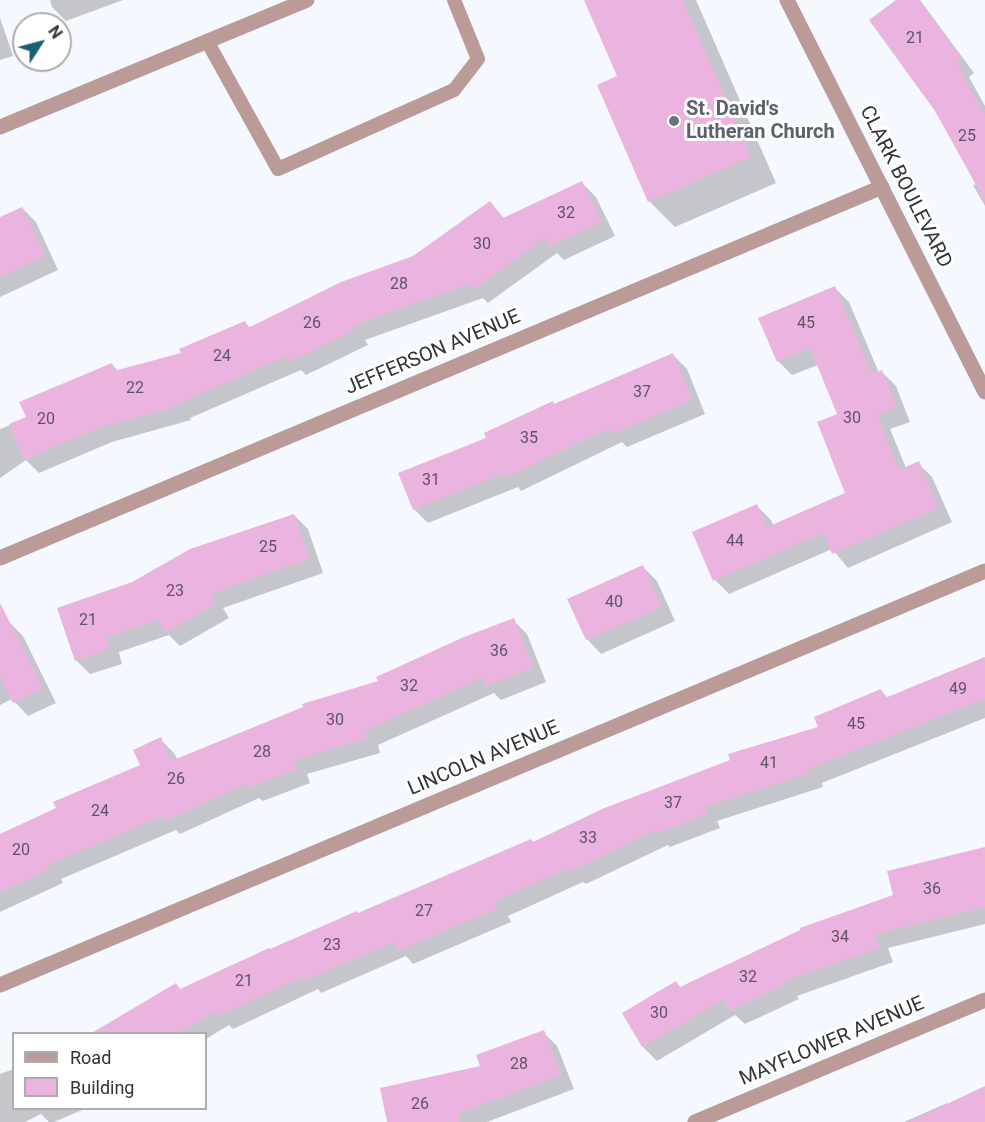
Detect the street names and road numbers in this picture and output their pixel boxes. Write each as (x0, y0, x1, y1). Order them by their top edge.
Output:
street label: CLARK BOULEVARD (854, 102, 956, 272)
street label: JEFFERSON AVENUE (342, 305, 524, 401)
street label: LINCOLN AVENUE (405, 716, 563, 802)
street label: MAYFLOWER AVENUE (736, 992, 928, 1092)

